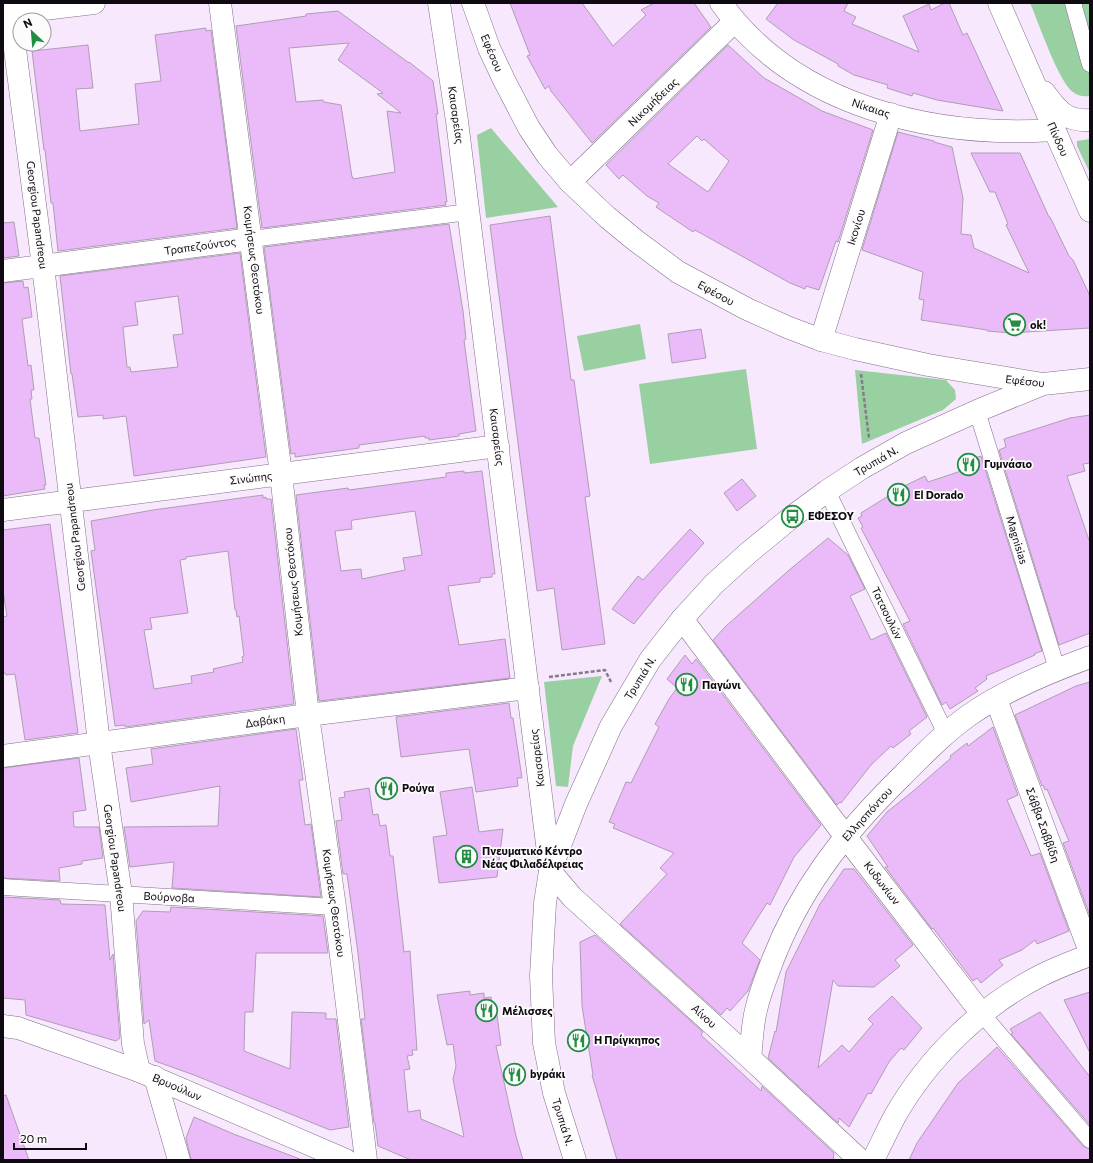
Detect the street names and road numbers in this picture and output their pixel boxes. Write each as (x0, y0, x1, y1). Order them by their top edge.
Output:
street label: Εφέσου (479, 32, 506, 74)
street label: Νικομήδειας (625, 75, 680, 129)
street label: Καισαρείας (446, 85, 467, 145)
street label: Νίκαιας (850, 95, 892, 120)
street label: Πίνδου (1045, 120, 1072, 158)
street label: Georgiou Papandreou (24, 160, 51, 270)
street label: Κοιμήσεως Θεοτόκου (241, 205, 268, 315)
street label: Ικονίου (844, 207, 867, 246)
street label: Τραπεζούντος (163, 234, 237, 257)
street label: Εφέσου (696, 277, 737, 308)
street label: Εφέσου (1005, 372, 1045, 389)
street label: Καισαρείας (488, 407, 507, 467)
street label: Τρυπιά Ν. (851, 443, 900, 478)
street label: Σινώπης (229, 468, 273, 487)
street label: Georgiou Papandreou (61, 482, 88, 592)
street label: Magnisias (1004, 514, 1031, 566)
street label: Κοιμήσεως Θεοτόκου (280, 527, 305, 637)
street label: Ταταουλών (869, 584, 906, 642)
street label: Τρυπιά Ν. (621, 653, 658, 702)
street label: Δαβάκη (244, 711, 286, 730)
street label: Καισαρείας (527, 728, 546, 788)
street label: Ελλησπόντου (839, 784, 894, 843)
street label: Σάββα Σαββίδη (1024, 786, 1063, 864)
street label: Georgiou Papandreou (101, 803, 129, 913)
street label: Κοιμήσεως Θεοτόκου (320, 848, 349, 958)
street label: Κυδωνίων (862, 859, 903, 907)
street label: Βούρνοβα (143, 889, 195, 904)
street label: Αίνου (689, 1001, 719, 1030)
street label: Βρυούλων (151, 1070, 204, 1103)
street label: Τρυπιά Ν. (550, 1097, 577, 1147)

